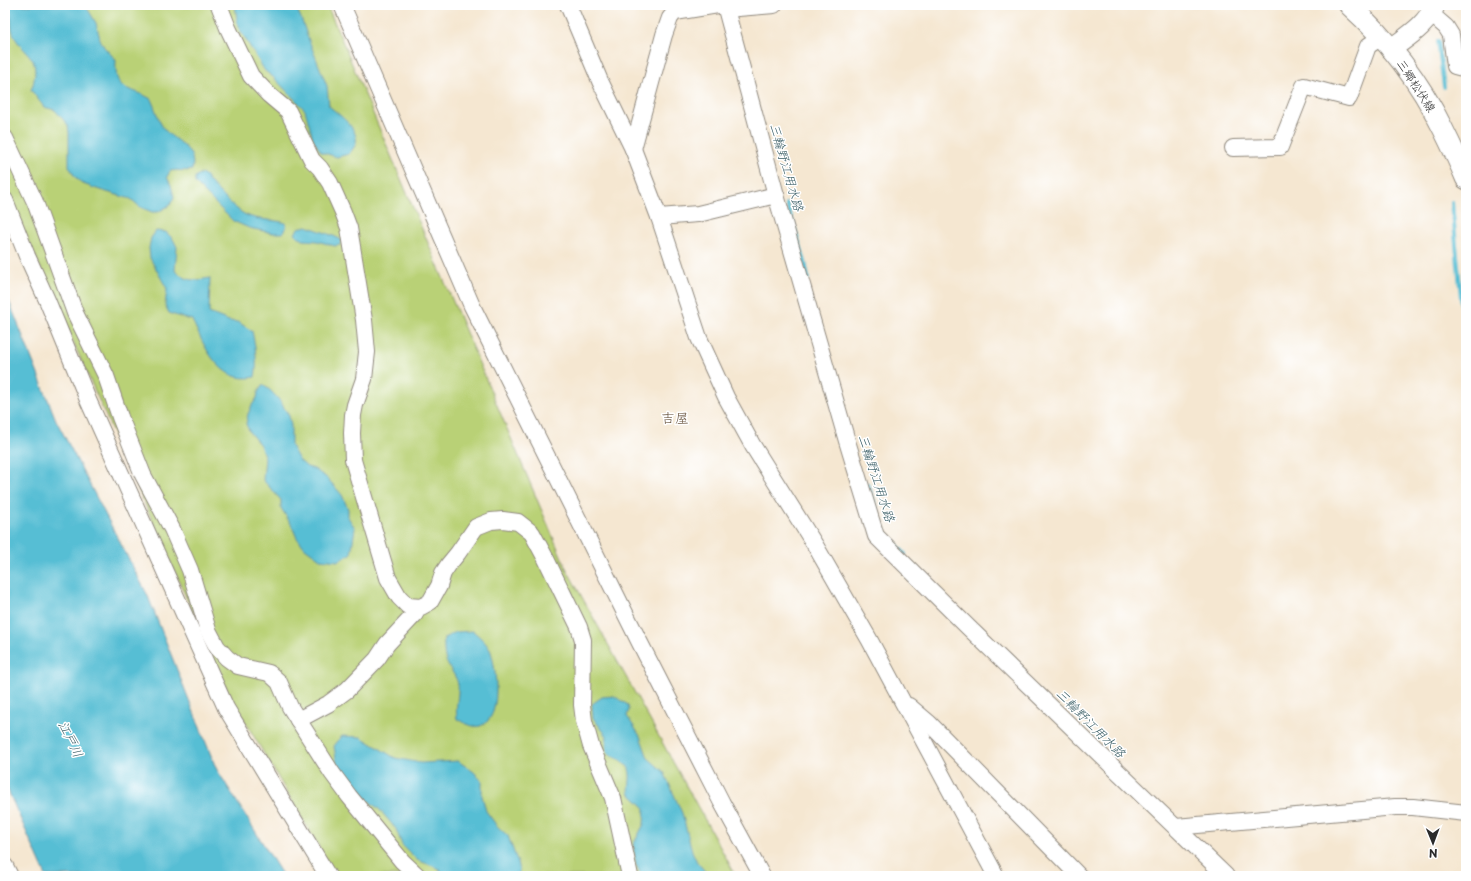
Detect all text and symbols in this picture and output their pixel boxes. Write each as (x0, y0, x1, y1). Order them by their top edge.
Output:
street label: 三郷松伏線 (1393, 55, 1441, 116)
water label: 三輪野江用水路 (766, 120, 809, 214)
district label: 吉屋 (661, 407, 689, 428)
water label: 三輪野江用水路 (854, 432, 901, 525)
water label: 三輪野江用水路 (1052, 684, 1131, 762)
water label: 江戸川 (54, 717, 89, 760)
north arrow (1413, 823, 1453, 863)
text: N (1428, 845, 1438, 862)

